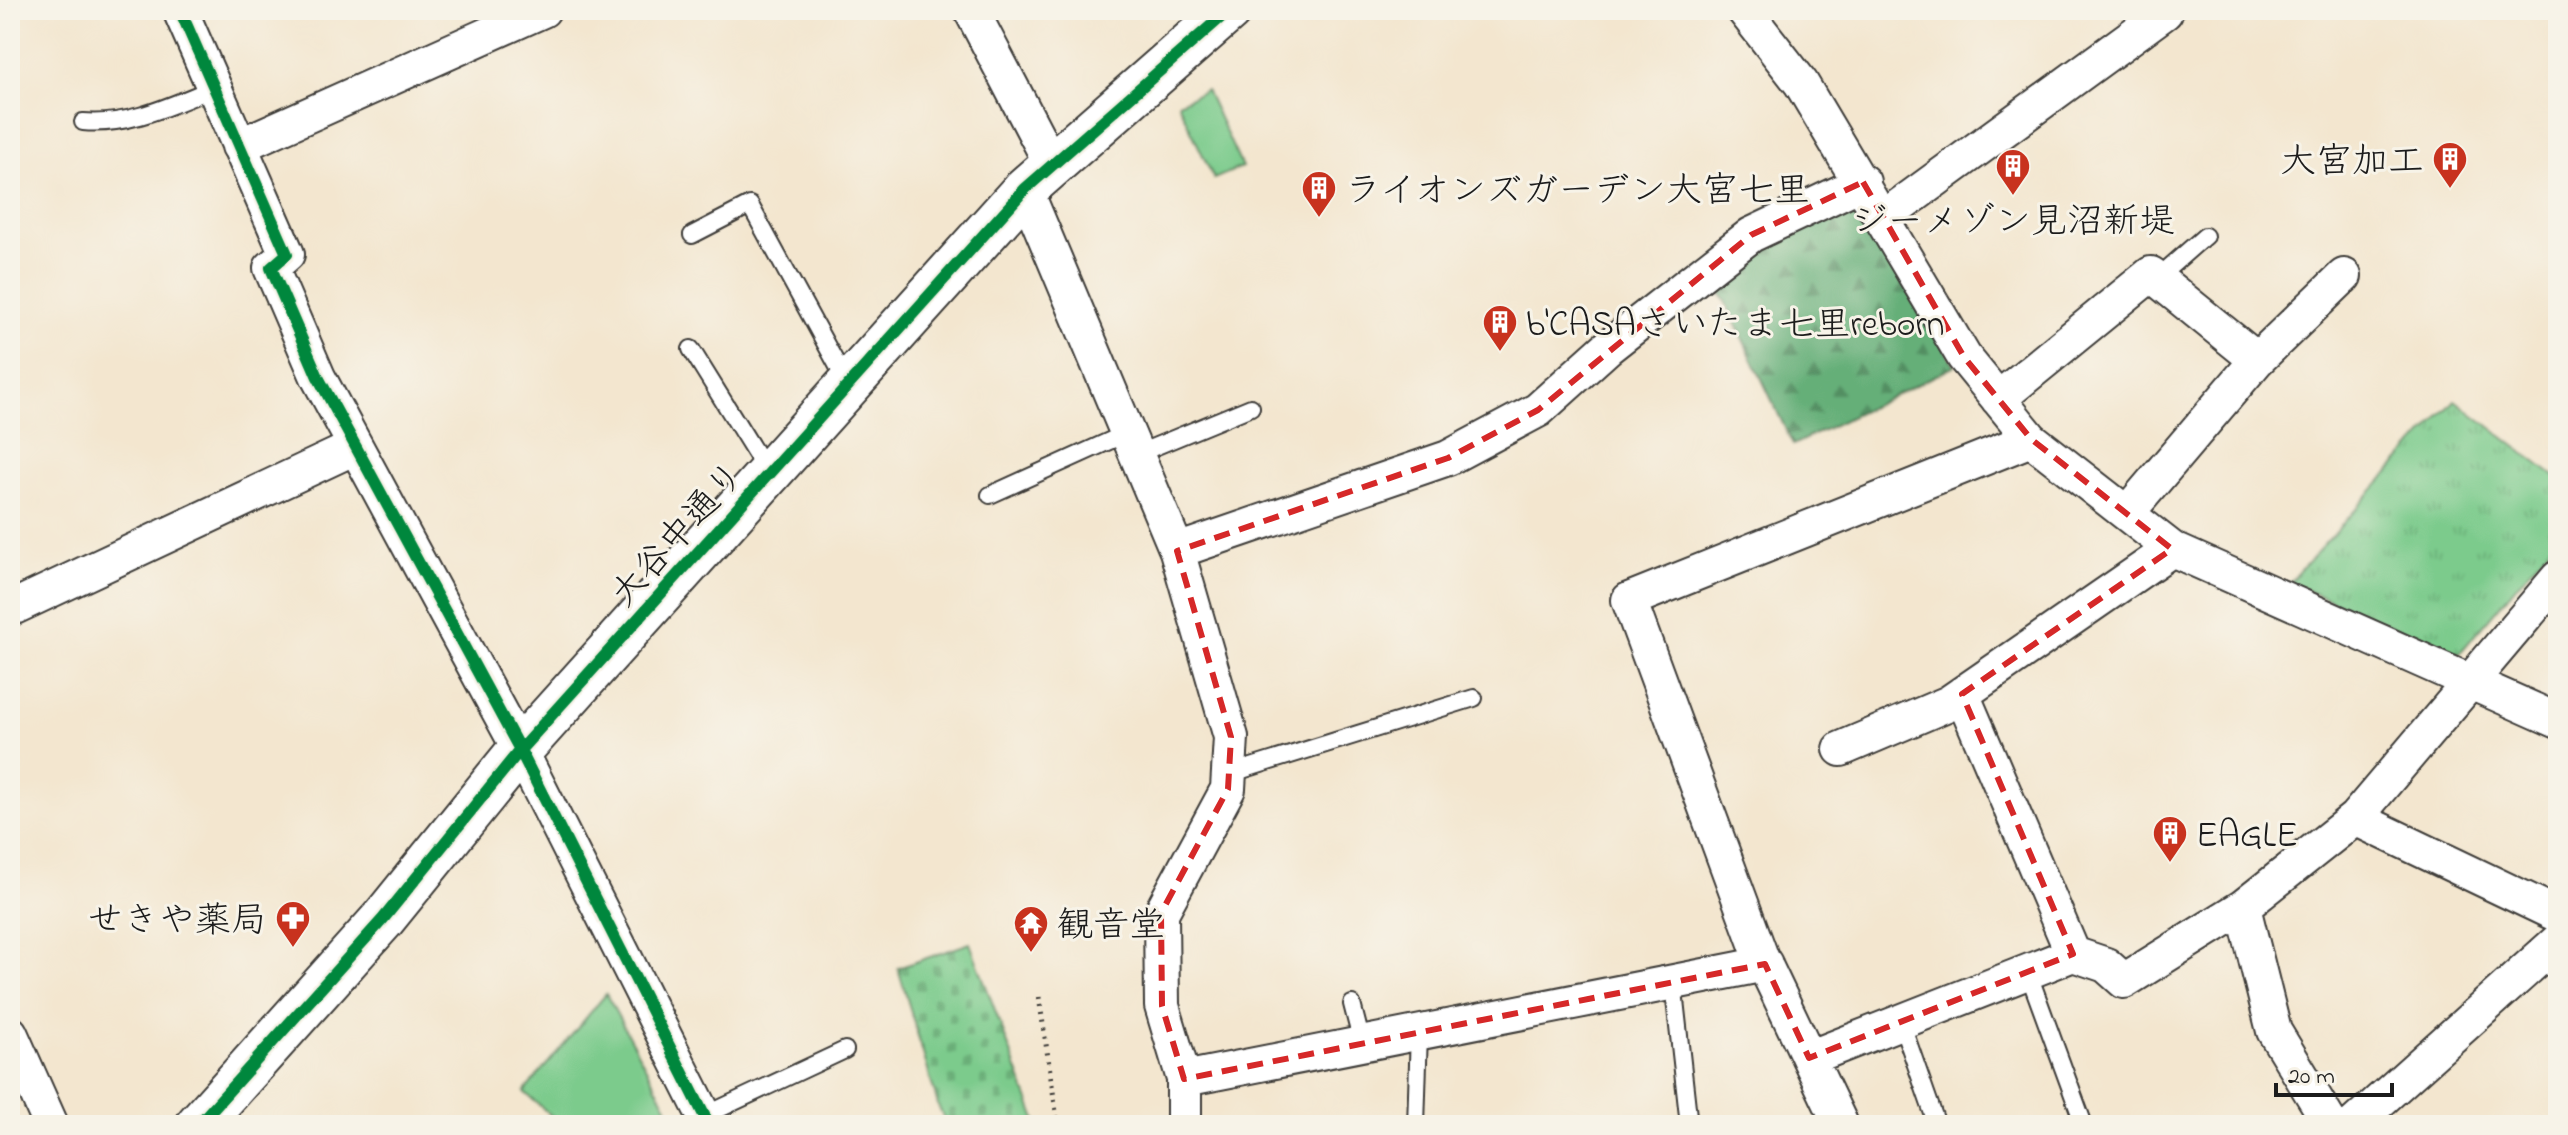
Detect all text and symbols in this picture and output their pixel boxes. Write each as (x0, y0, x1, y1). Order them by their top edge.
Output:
place label: 大宮加工 (2280, 137, 2424, 190)
building icon: 大宮加工 (2431, 140, 2469, 190)
building icon: ジーメゾン見沼新堤 (1994, 147, 2032, 197)
place label: ライオンズガーデン大宮七里 (1345, 166, 1810, 219)
building icon: ライオンズガーデン大宮七里 (1300, 169, 1338, 219)
place label: ジーメゾン見沼新堤 (1851, 197, 2175, 250)
place label: b'CASAさいたま七里reborn (1526, 300, 1944, 353)
building icon: b'CASAさいたま七里reborn (1481, 303, 1519, 353)
street label: 大谷中通り (599, 451, 759, 621)
place label: EAGLE (2196, 811, 2298, 864)
building icon: EAGLE (2151, 814, 2189, 864)
place label: せきや薬局 (87, 896, 267, 949)
pharmacy icon: せきや薬局 (274, 899, 312, 949)
place label: 観音堂 (1057, 901, 1165, 954)
temple icon: 観音堂 (1012, 904, 1050, 954)
scale bar (2276, 1047, 2392, 1097)
text: 20 m (2288, 1060, 2335, 1095)

